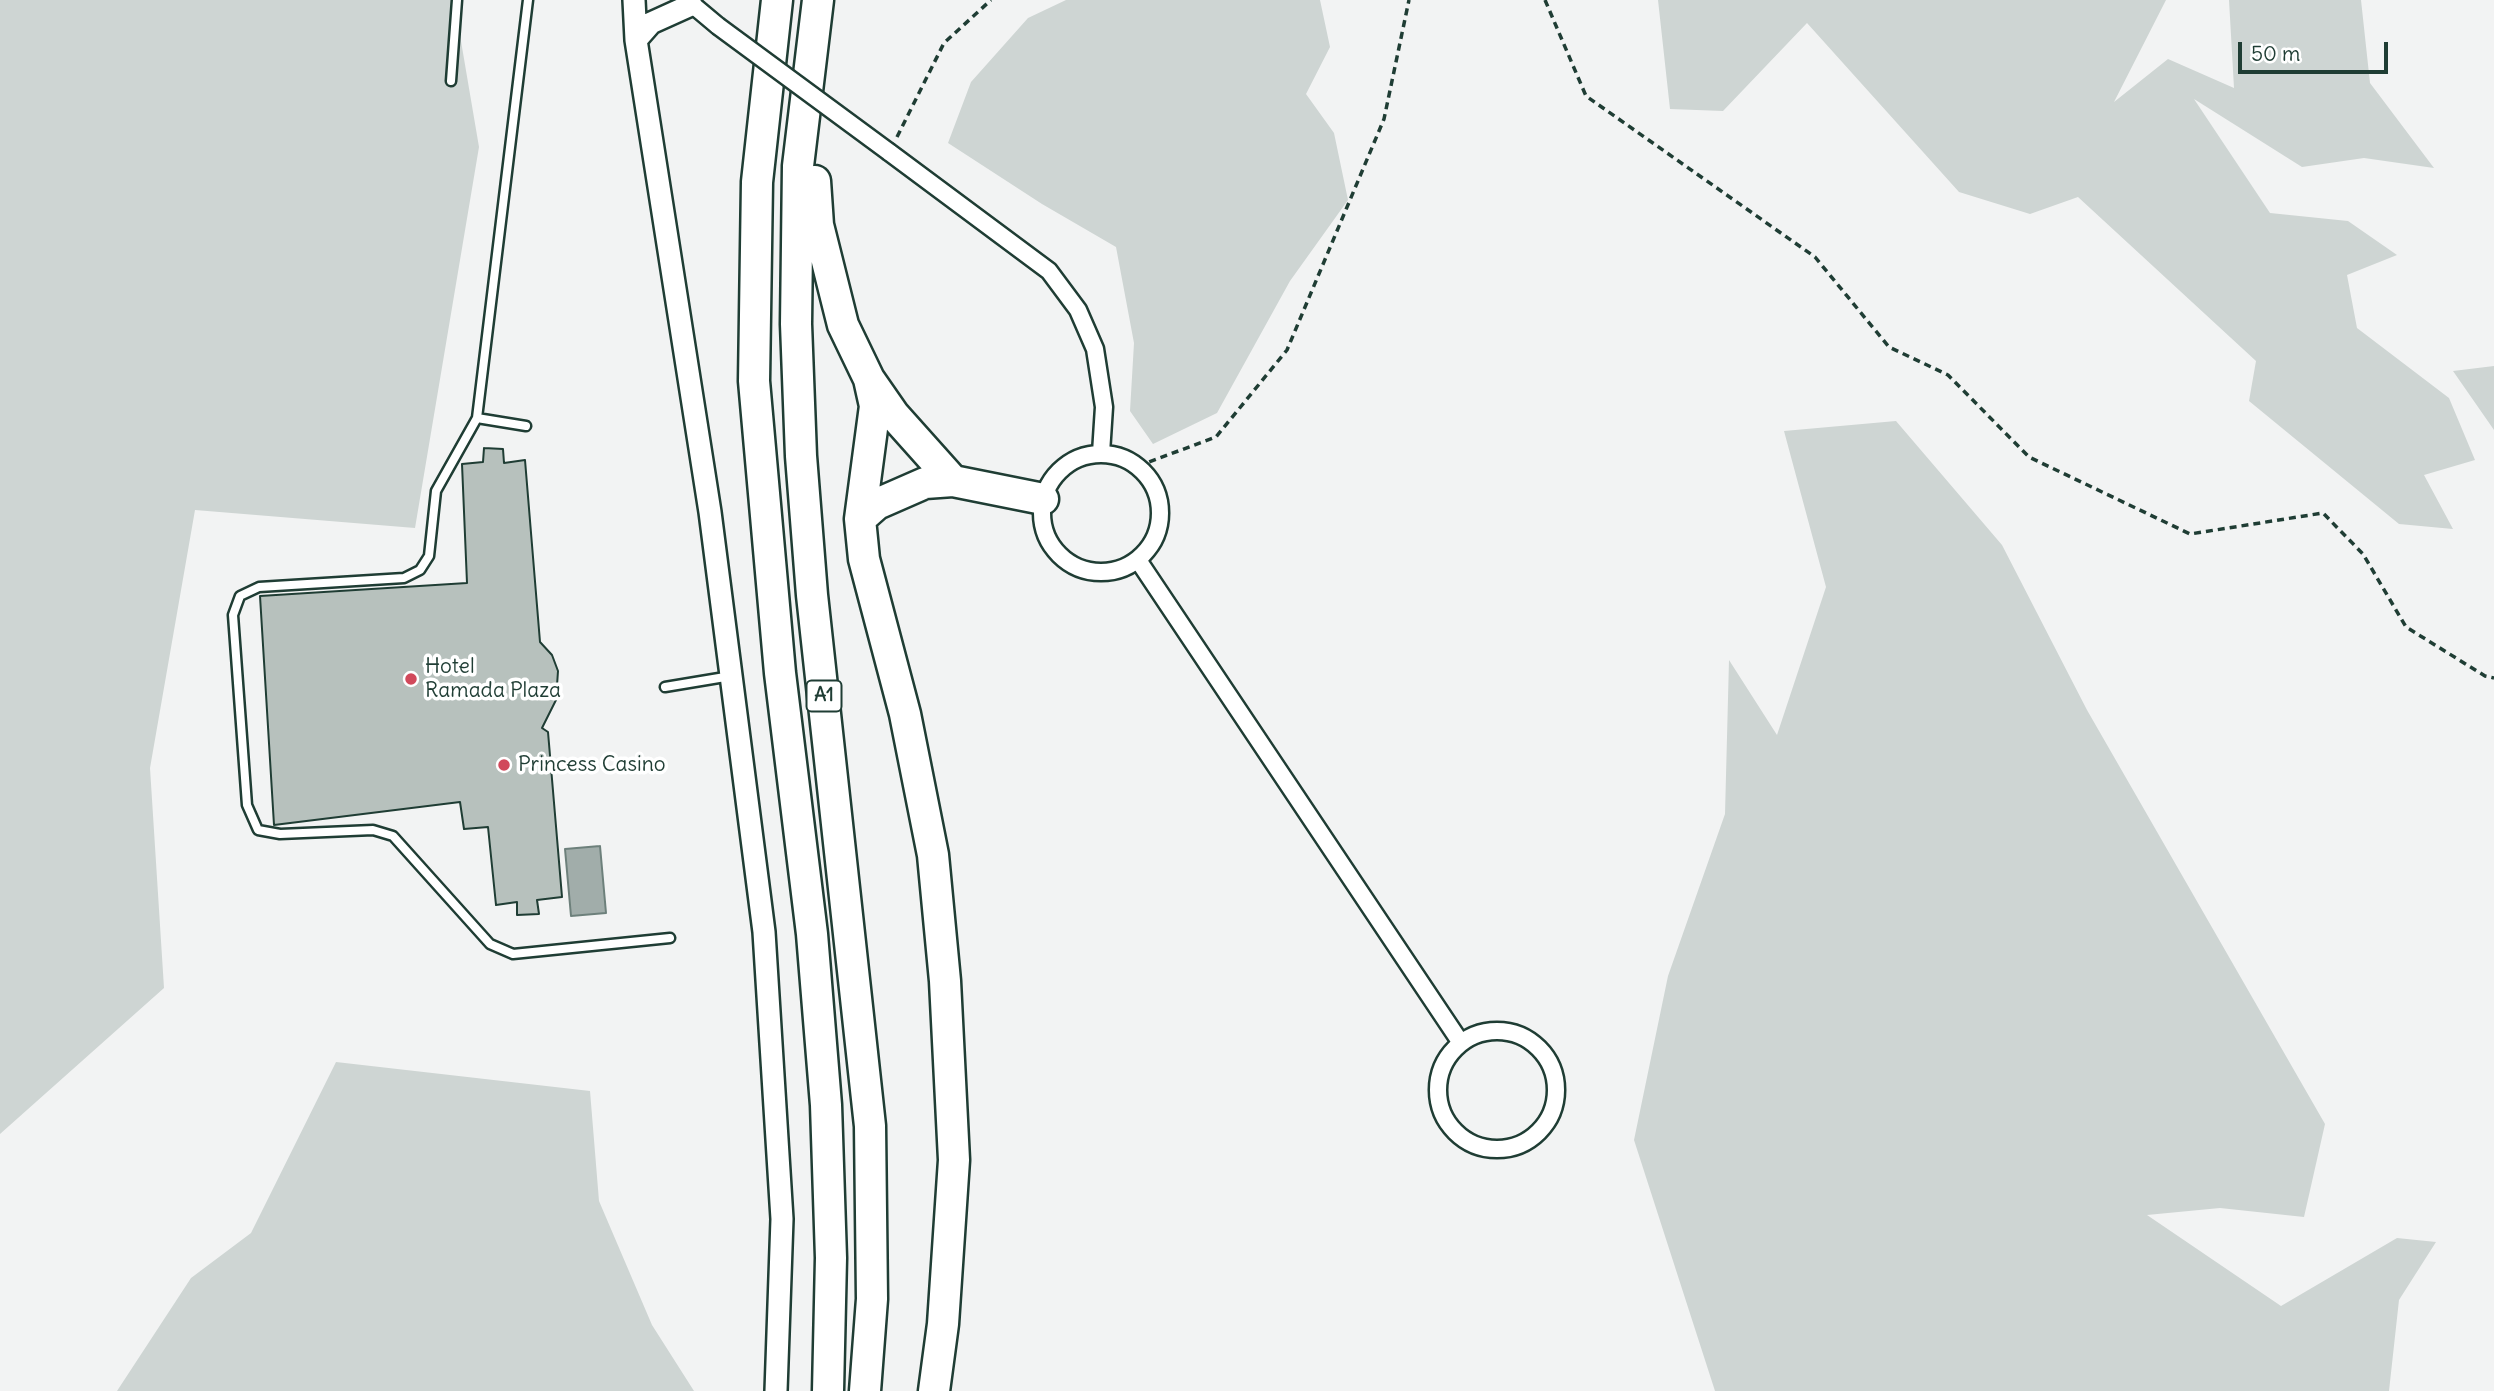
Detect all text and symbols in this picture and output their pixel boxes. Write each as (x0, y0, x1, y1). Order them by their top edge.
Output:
scale bar (2242, 28, 2392, 72)
text: 50 m (2251, 40, 2300, 67)
place label: Hotel Ramada Plaza (425, 654, 561, 704)
marker: Hotel Ramada Plaza (403, 671, 419, 687)
road number: A1 (806, 680, 842, 712)
place label: Princess Casino (518, 752, 666, 778)
marker: Princess Casino (496, 757, 512, 773)

